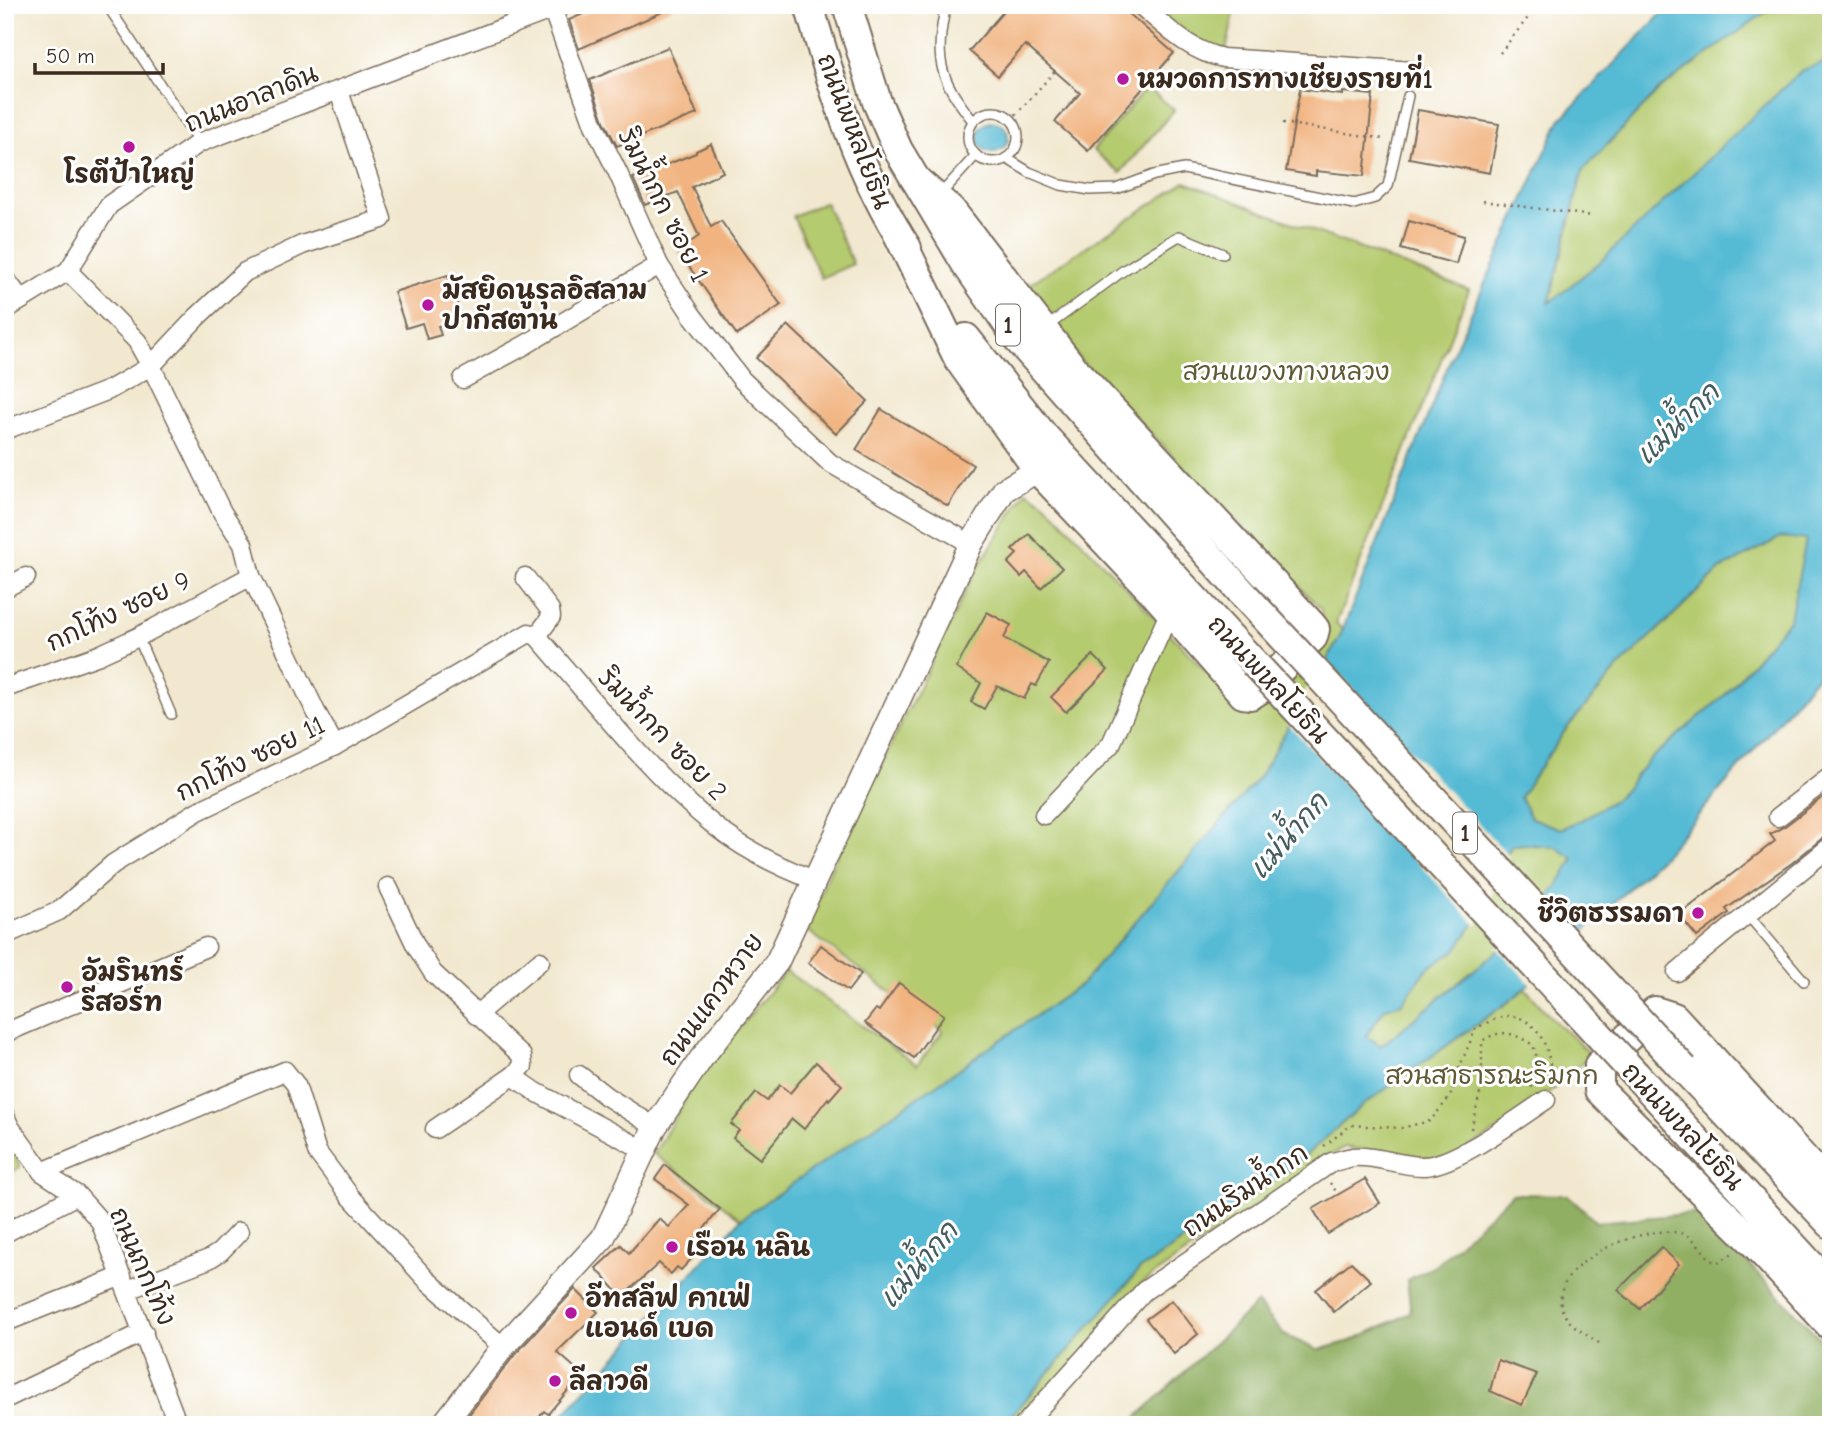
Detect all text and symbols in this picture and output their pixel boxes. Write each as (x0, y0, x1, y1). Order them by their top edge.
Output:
scale bar (35, 32, 163, 76)
text: 50 m (46, 44, 95, 68)
street label: ถนนพหลโยธิน (811, 49, 899, 213)
place label: หมวดการทางเชียงรายที่1 (1137, 54, 1433, 95)
street label: ถนนอาลาดิน (180, 58, 322, 139)
marker: หมวดการทางเชียงรายที่1 (1115, 71, 1131, 87)
street label: ริมน้ำกก ซอย 1 (611, 119, 723, 287)
marker: โรตีป้าใหญ่ (121, 139, 137, 155)
place label: โรตีป้าใหญ่ (64, 156, 194, 190)
place label: มัสยิดนูรุลอิสลาม ปากีสตาน (442, 274, 647, 336)
marker: มัสยิดนูรุลอิสลาม ปากีสตาน (420, 297, 436, 313)
road number: 1 (996, 304, 1020, 346)
park label: สวนแขวงทางหลวง (1182, 357, 1390, 387)
water label: แม่น้ำกก (1623, 368, 1727, 471)
street label: กกโท้ง ซอย 9 (41, 564, 195, 658)
street label: ถนนพหลโยธิน (1201, 608, 1337, 750)
street label: ริมน้ำกก ซอย 2 (592, 656, 739, 807)
street label: กกโท้ง ซอย 11 (170, 708, 330, 808)
water label: แม่น้ำกก (1235, 778, 1336, 885)
road number: 1 (1453, 812, 1477, 854)
place label: ชีวิตธรรมดา (1537, 896, 1684, 929)
marker: ชีวิตธรรมดา (1690, 905, 1706, 921)
street label: ถนนแควหวาย (654, 927, 770, 1072)
place label: อัมรินทร์ รีสอร์ท (81, 955, 184, 1018)
marker: อัมรินทร์ รีสอร์ท (59, 979, 75, 995)
street label: ถนนพหลโยธิน (1615, 1055, 1751, 1197)
park label: สวนสาธารณะริมกก (1385, 1060, 1599, 1091)
street label: ถนนริมน้ำกก (1172, 1130, 1314, 1244)
street label: ถนนกกโท้ง (103, 1202, 183, 1330)
water label: แม่น้ำกก (865, 1207, 966, 1314)
place label: เรือน นลิน (686, 1230, 810, 1263)
marker: เรือน นลิน (664, 1239, 680, 1255)
place label: อีทสลีฟ คาเฟ่ แอนด์ เบด (585, 1281, 751, 1344)
marker: อีทสลีฟ คาเฟ่ แอนด์ เบด (563, 1305, 579, 1321)
place label: ลีลาวดี (569, 1364, 649, 1397)
marker: ลีลาวดี (547, 1373, 563, 1389)

